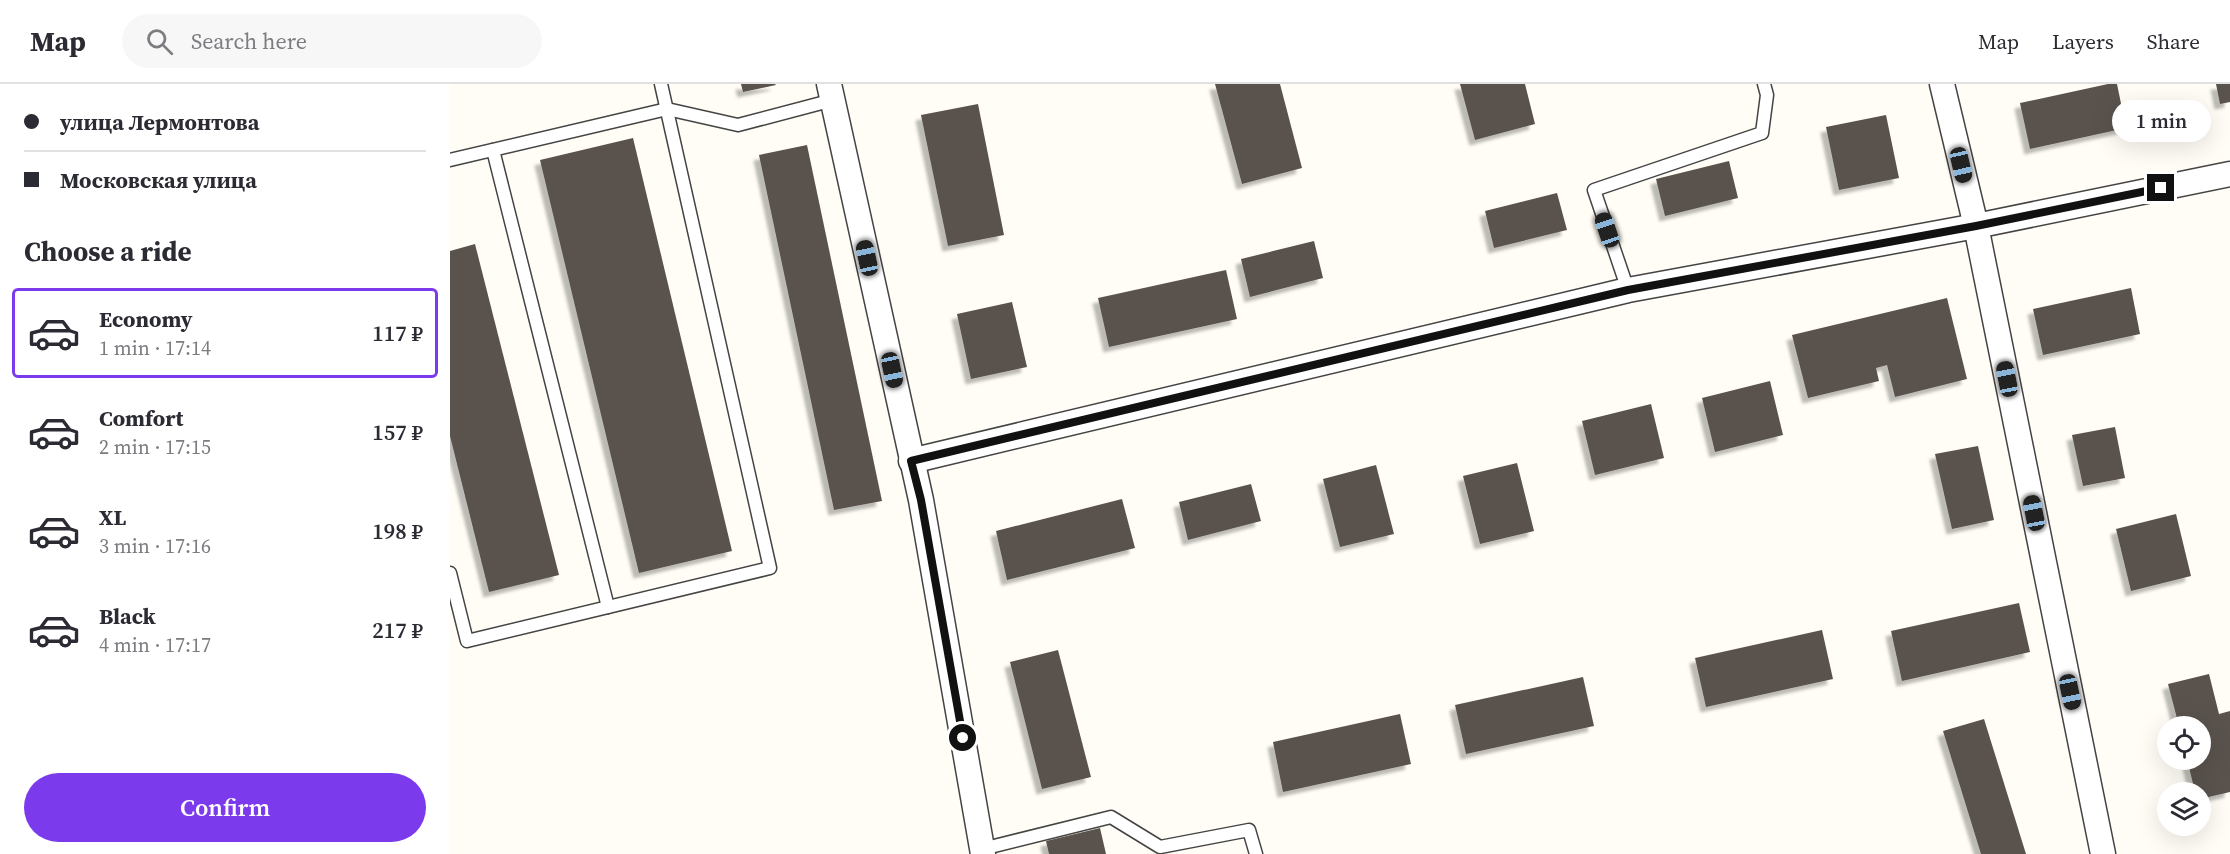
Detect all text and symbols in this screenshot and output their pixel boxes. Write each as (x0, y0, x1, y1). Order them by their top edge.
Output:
search box (122, 14, 542, 68)
text: Map (30, 22, 86, 60)
icon: search (143, 25, 176, 58)
text: Search here (191, 26, 307, 56)
text: Map (1978, 27, 2019, 56)
text: Layers (2052, 27, 2114, 56)
text: Share (2147, 27, 2200, 56)
callout: 1 min (2112, 101, 2210, 143)
text: улица Лермонтова (60, 107, 259, 137)
text: 1 min (2136, 107, 2187, 135)
car (1948, 145, 1974, 185)
text: Московская улица (60, 165, 257, 195)
route end (2147, 174, 2174, 201)
car (1593, 210, 1621, 250)
text: Choose a ride (24, 233, 192, 270)
car (854, 239, 880, 277)
text: Economy (99, 304, 193, 334)
icon: car (27, 306, 81, 360)
text: 117 ₽ (372, 318, 423, 348)
text: 1 min · 17:14 (99, 334, 211, 362)
car (879, 351, 905, 389)
car (1995, 360, 2019, 398)
text: Comfort (99, 403, 183, 433)
icon: car (27, 405, 81, 459)
text: 157 ₽ (372, 417, 423, 447)
text: 2 min · 17:15 (99, 433, 211, 461)
car (2022, 494, 2046, 532)
text: XL (99, 502, 126, 532)
icon: car (27, 504, 81, 558)
text: 198 ₽ (372, 516, 423, 546)
text: 3 min · 17:16 (99, 532, 211, 560)
text: Black (99, 601, 156, 631)
icon: car (27, 603, 81, 657)
text: 217 ₽ (372, 615, 423, 645)
text: 4 min · 17:17 (99, 631, 211, 659)
car (2057, 673, 2083, 711)
map controls (2157, 716, 2211, 836)
button: locate (2157, 716, 2211, 770)
route start (949, 724, 976, 751)
button: Confirm (24, 773, 426, 842)
button: layers (2157, 782, 2211, 836)

